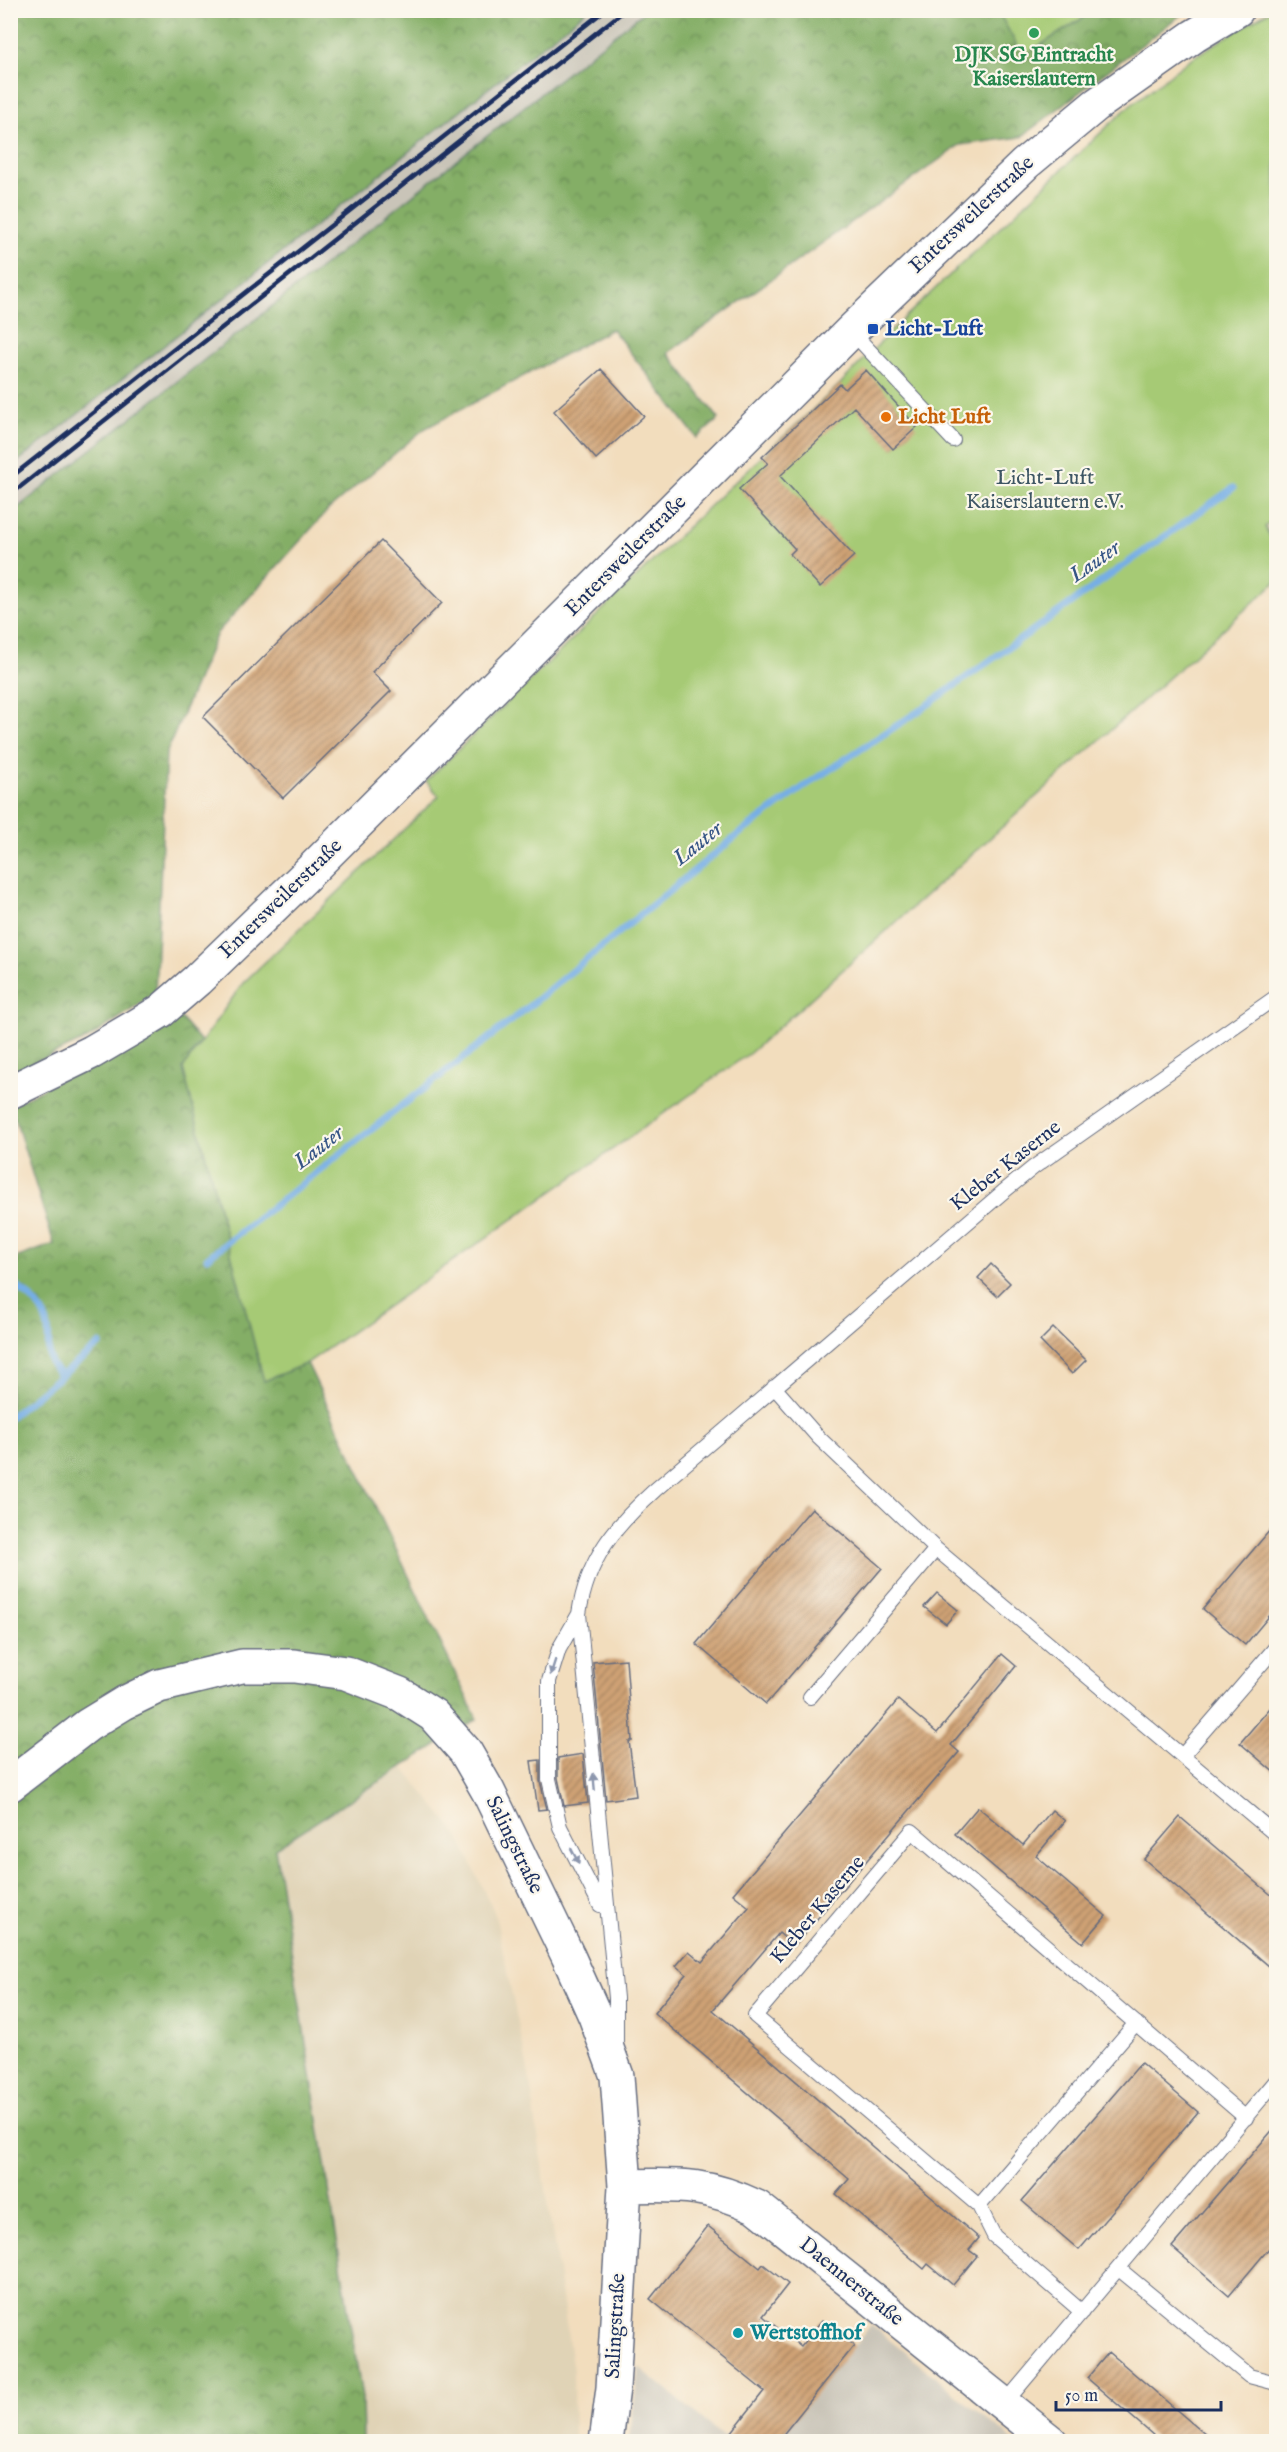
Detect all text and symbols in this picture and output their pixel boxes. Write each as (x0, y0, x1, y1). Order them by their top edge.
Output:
marker: DJK SG Eintracht Kaiserslautern (1027, 26, 1041, 40)
place label: DJK SG Eintracht Kaiserslautern (954, 42, 1115, 93)
street label: Entersweilerstraße (904, 150, 1041, 280)
place label: Licht-Luft (885, 316, 984, 343)
marker: Licht-Luft (866, 322, 880, 336)
place label: Licht Luft (898, 404, 992, 431)
marker: Licht Luft (879, 410, 893, 424)
park label: Licht-Luft Kaiserslautern e.V. (966, 465, 1124, 516)
street label: Entersweilerstraße (559, 489, 693, 623)
water label: Lauter (1063, 534, 1127, 590)
water label: Lauter (667, 814, 730, 873)
street label: Entersweilerstraße (214, 833, 349, 965)
street label: Kleber Kaserne (945, 1114, 1067, 1218)
water label: Lauter (287, 1119, 351, 1177)
one-way arrow (548, 1658, 558, 1676)
one-way arrow (589, 1773, 599, 1792)
street label: Salingstraße (479, 1792, 549, 1899)
one-way arrow (570, 1848, 580, 1865)
street label: Kleber Kaserne (765, 1850, 871, 1970)
street label: Daennerstraße (793, 2232, 909, 2333)
street label: Salingstraße (600, 2272, 632, 2379)
place label: Wertstoffhof (749, 2320, 865, 2347)
marker: Wertstoffhof (731, 2326, 745, 2340)
scale bar (1056, 2374, 1221, 2412)
text: 50 m (1065, 2385, 1098, 2408)

